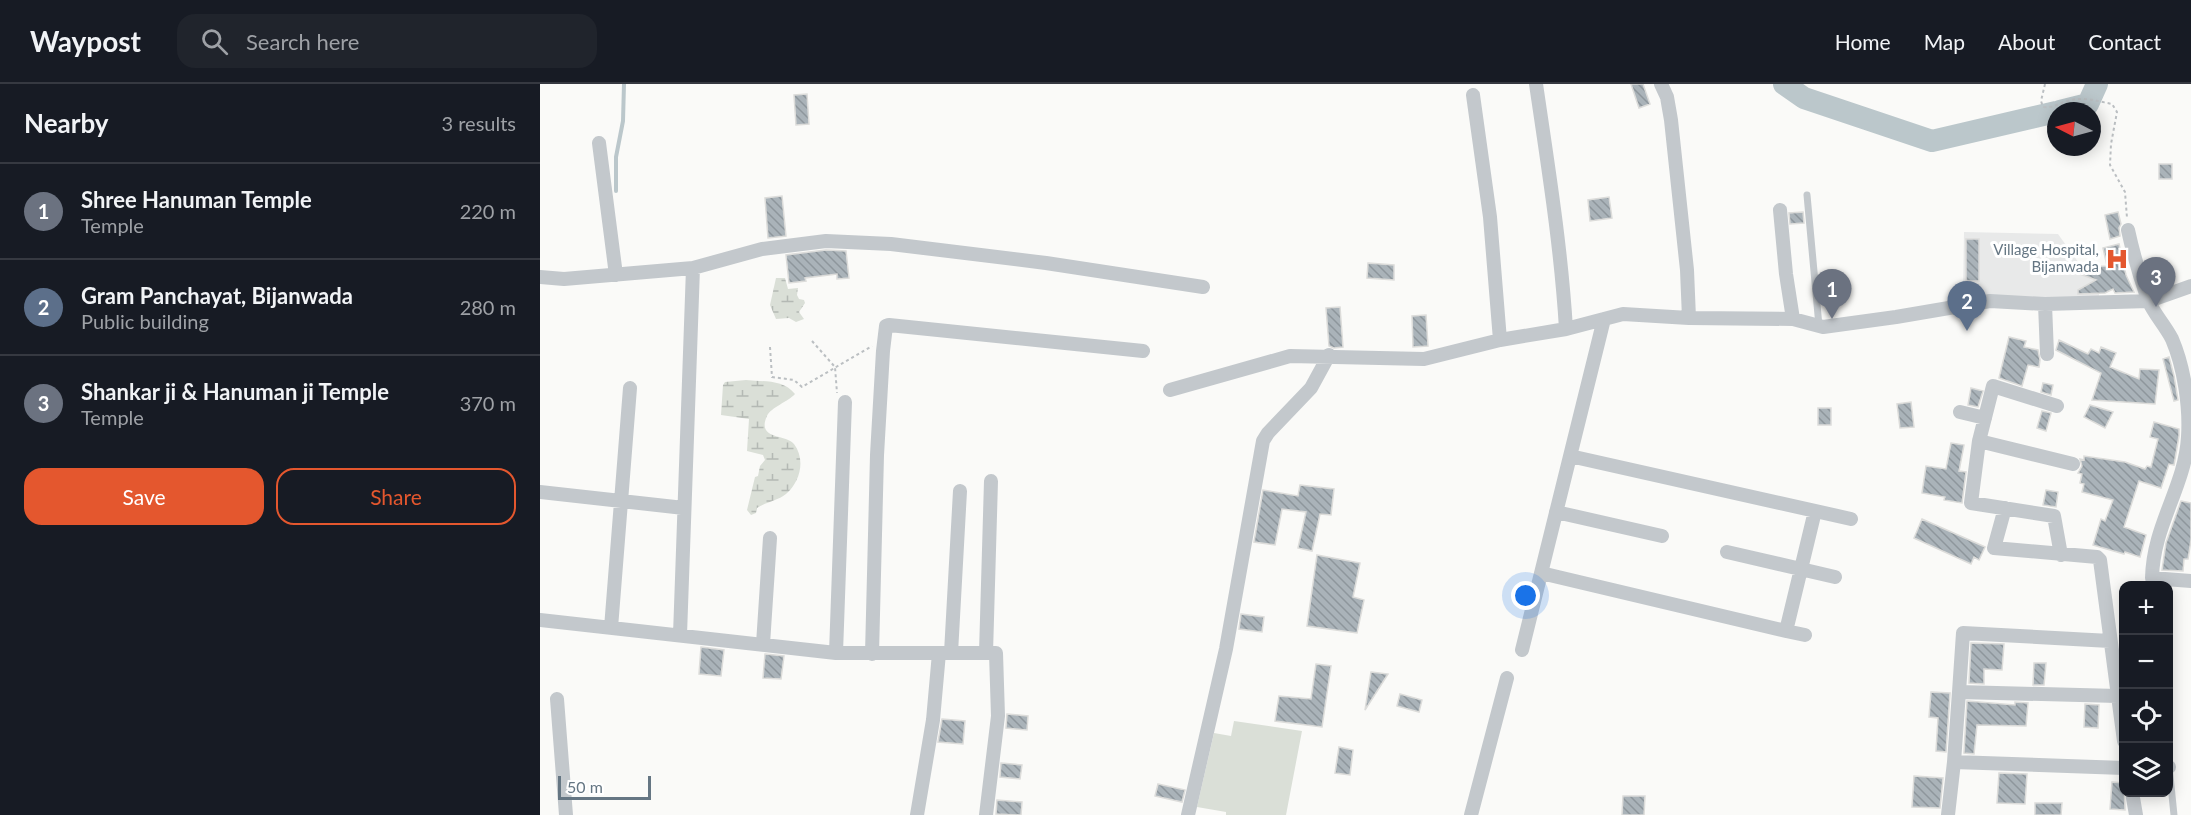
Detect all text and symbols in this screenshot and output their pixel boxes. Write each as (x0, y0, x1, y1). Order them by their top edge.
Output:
search box (177, 14, 597, 68)
text: Waypost (30, 24, 141, 58)
icon: search (198, 25, 231, 58)
text: Search here (246, 28, 359, 55)
text: Home (1835, 29, 1891, 54)
text: Map (1924, 29, 1965, 54)
text: About (1998, 29, 2055, 54)
text: Contact (2088, 29, 2161, 54)
north arrow (2047, 102, 2101, 156)
text: Nearby (24, 107, 109, 139)
text: 3 results (441, 111, 516, 135)
text: Shree Hanuman Temple (81, 186, 312, 213)
text: 1 (38, 199, 49, 223)
text: 220 m (460, 199, 516, 223)
text: Temple (81, 213, 144, 237)
place label: Village Hospital, Bijanwada (1993, 240, 2099, 275)
hospital icon: Village Hospital, Bijanwada (2104, 246, 2130, 272)
pin: 3 (2136, 258, 2176, 307)
pin: 1 (1812, 270, 1852, 319)
text: Gram Panchayat, Bijanwada (81, 282, 353, 309)
pin: 2 (1948, 282, 1986, 331)
text: 2 (38, 295, 49, 319)
text: 280 m (460, 295, 516, 319)
text: Public building (81, 309, 209, 333)
text: Shankar ji & Hanuman ji Temple (81, 378, 389, 405)
text: 3 (38, 391, 49, 415)
text: 370 m (460, 391, 516, 415)
text: Temple (81, 405, 144, 429)
button: Save (24, 468, 264, 525)
button: Share (276, 468, 516, 525)
your location (1511, 581, 1540, 610)
map controls (2119, 581, 2173, 797)
button: + (2119, 581, 2173, 635)
button: − (2119, 635, 2173, 689)
button: locate (2119, 689, 2173, 743)
button: layers (2119, 743, 2173, 797)
scale bar (558, 773, 651, 800)
text: 50 m (567, 777, 603, 796)

